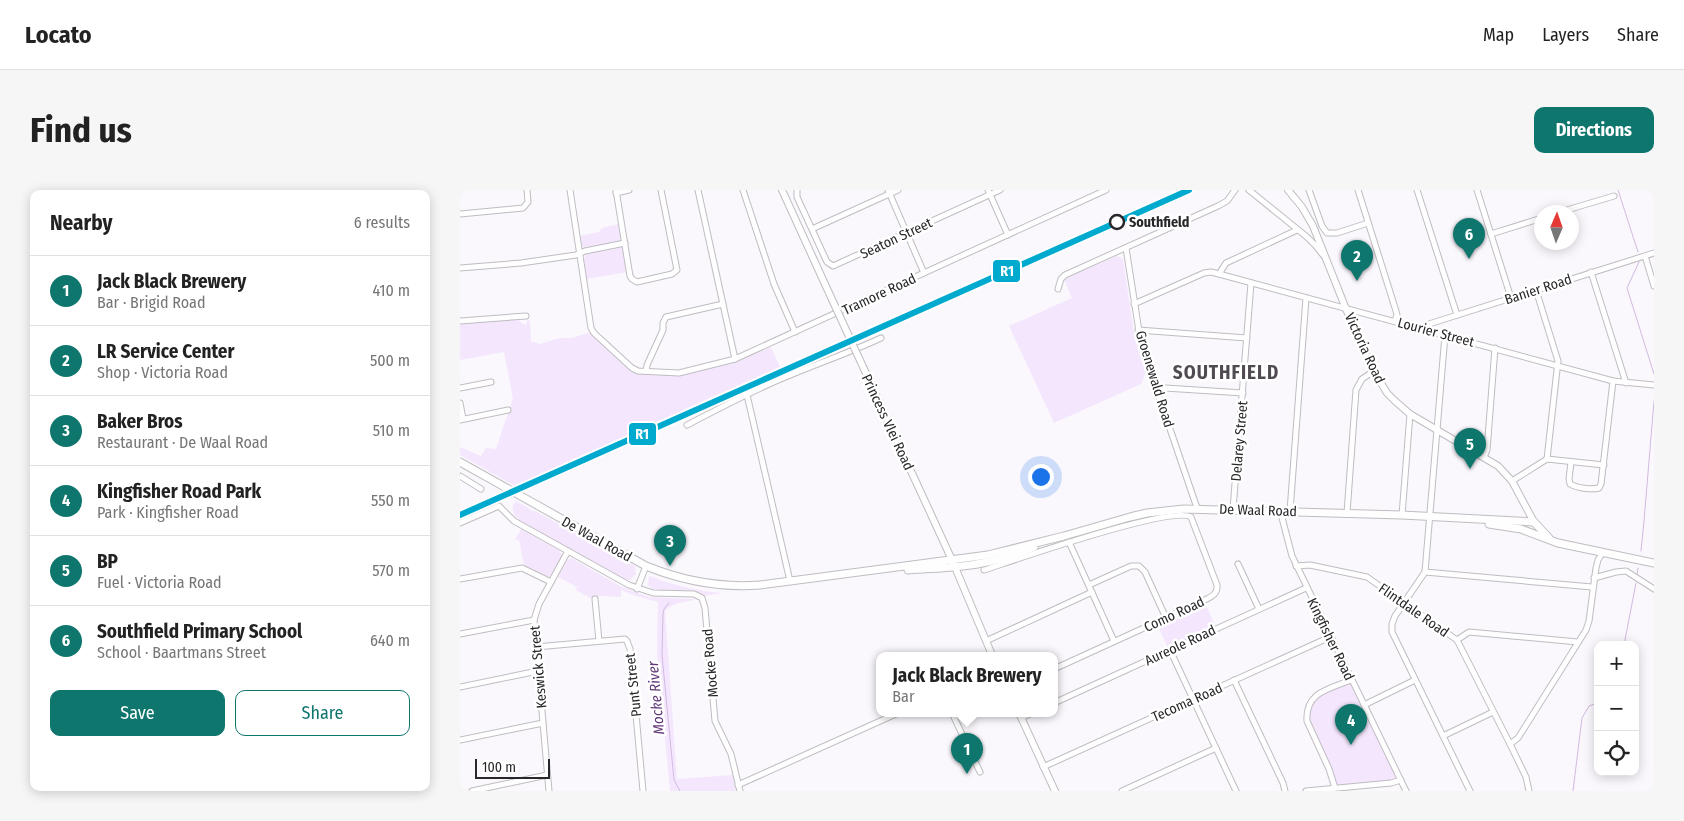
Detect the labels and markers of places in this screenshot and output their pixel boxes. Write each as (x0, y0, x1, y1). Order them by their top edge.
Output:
marker: Southfield (1109, 214, 1125, 230)
place label: Southfield (1129, 214, 1189, 231)
pin: 6 (1453, 218, 1485, 259)
pin: 2 (1341, 240, 1373, 281)
pin: 5 (1454, 428, 1486, 469)
pin: 3 (654, 525, 686, 566)
pin: 4 (1335, 704, 1367, 745)
pin: 1 (951, 733, 983, 774)

